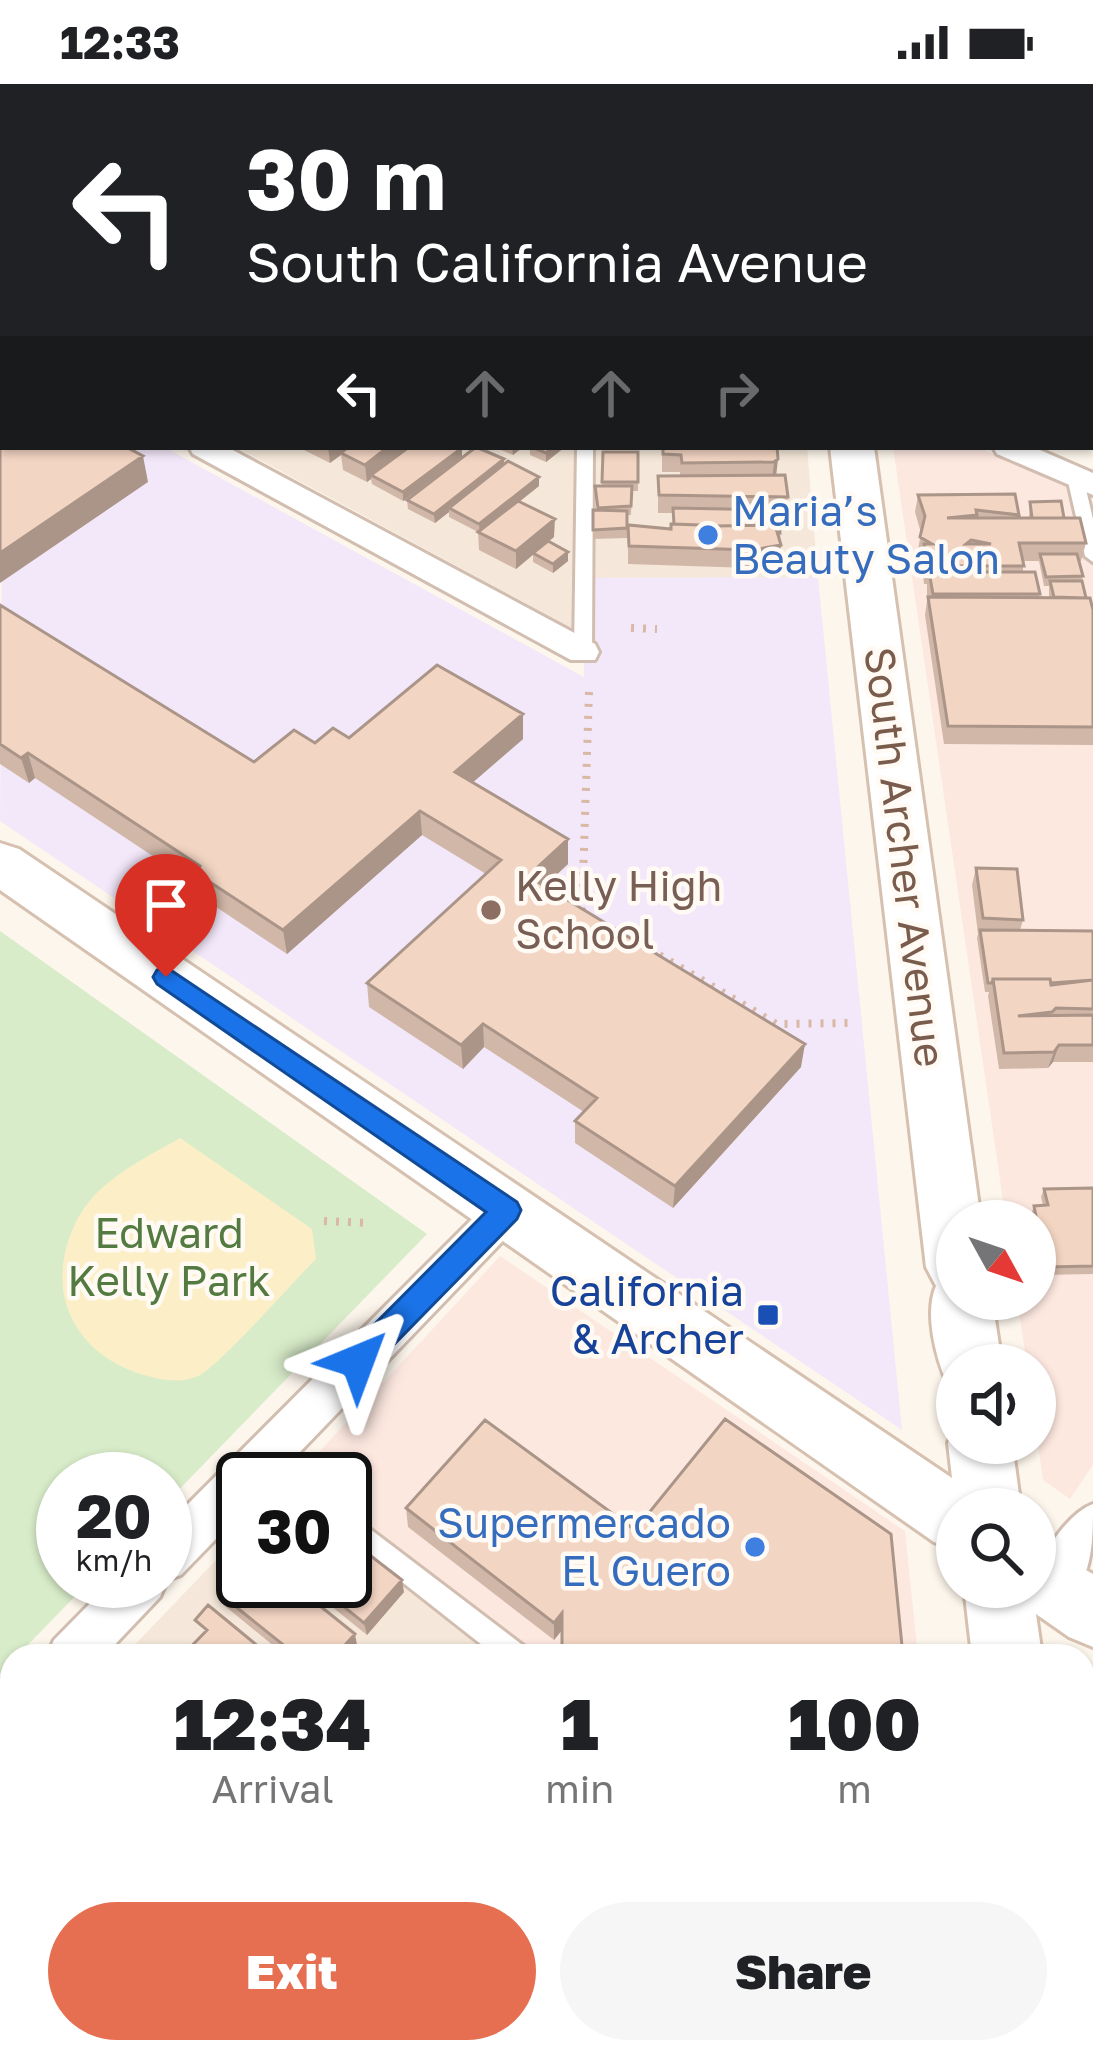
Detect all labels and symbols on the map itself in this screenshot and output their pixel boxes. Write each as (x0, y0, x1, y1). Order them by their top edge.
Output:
place label: Maria’s Beauty Salon (732, 485, 1000, 583)
marker: Maria’s Beauty Salon (695, 522, 721, 548)
street label: South Archer Avenue (855, 644, 957, 1070)
pin (115, 854, 217, 977)
place label: Kelly High School (515, 860, 722, 958)
marker: Kelly High School (478, 897, 504, 923)
north arrow (936, 1200, 1056, 1320)
park label: Edward Kelly Park (67, 1207, 271, 1305)
place label: California & Archer (550, 1265, 744, 1363)
position arrow (295, 1298, 421, 1424)
marker: California & Archer (755, 1302, 781, 1328)
speed limit sign: 30 (216, 1452, 372, 1608)
place label: Supermercado El Guero (437, 1497, 731, 1595)
marker: Supermercado El Guero (742, 1534, 768, 1560)

